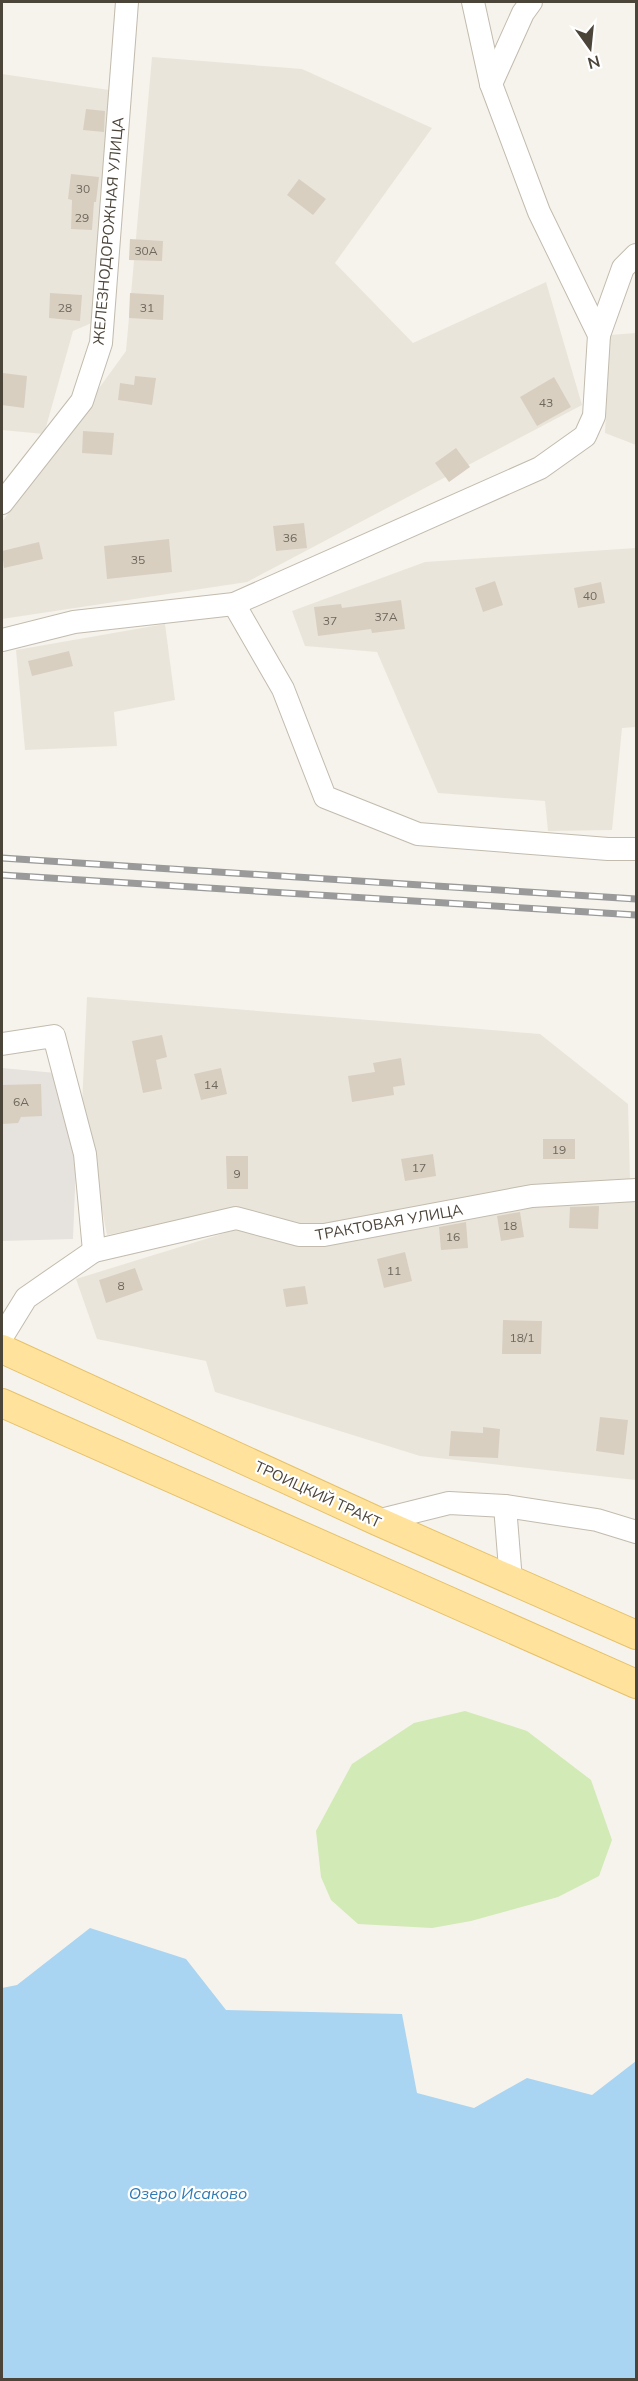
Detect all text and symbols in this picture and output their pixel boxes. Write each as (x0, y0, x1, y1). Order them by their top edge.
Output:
north arrow (560, 18, 620, 78)
text: N (585, 51, 602, 74)
street label: ЖЕЛЕЗНОДОРОЖНАЯ УЛИЦА (89, 116, 127, 346)
house number: 30 (76, 181, 90, 196)
house number: 29 (75, 210, 89, 225)
house number: 30А (134, 243, 158, 258)
house number: 28 (58, 300, 72, 315)
house number: 31 (140, 300, 154, 315)
house number: 43 (539, 395, 553, 410)
house number: 36 (283, 530, 297, 545)
house number: 35 (131, 552, 145, 567)
house number: 40 (583, 588, 597, 603)
house number: 37А (374, 609, 398, 624)
house number: 37 (323, 613, 337, 628)
house number: 14 (204, 1077, 218, 1092)
house number: 6А (13, 1094, 29, 1109)
house number: 19 (552, 1142, 566, 1157)
house number: 17 (412, 1160, 426, 1175)
house number: 9 (233, 1166, 241, 1181)
street label: ТРАКТОВАЯ УЛИЦА (314, 1200, 464, 1244)
house number: 18 (503, 1218, 517, 1233)
house number: 16 (446, 1229, 460, 1244)
house number: 11 (387, 1263, 401, 1278)
house number: 8 (117, 1278, 125, 1293)
house number: 18/1 (509, 1330, 535, 1345)
street label: ТРОИЦКИЙ ТРАКТ (252, 1456, 384, 1532)
water label: Озеро Исаково (129, 2183, 247, 2203)

